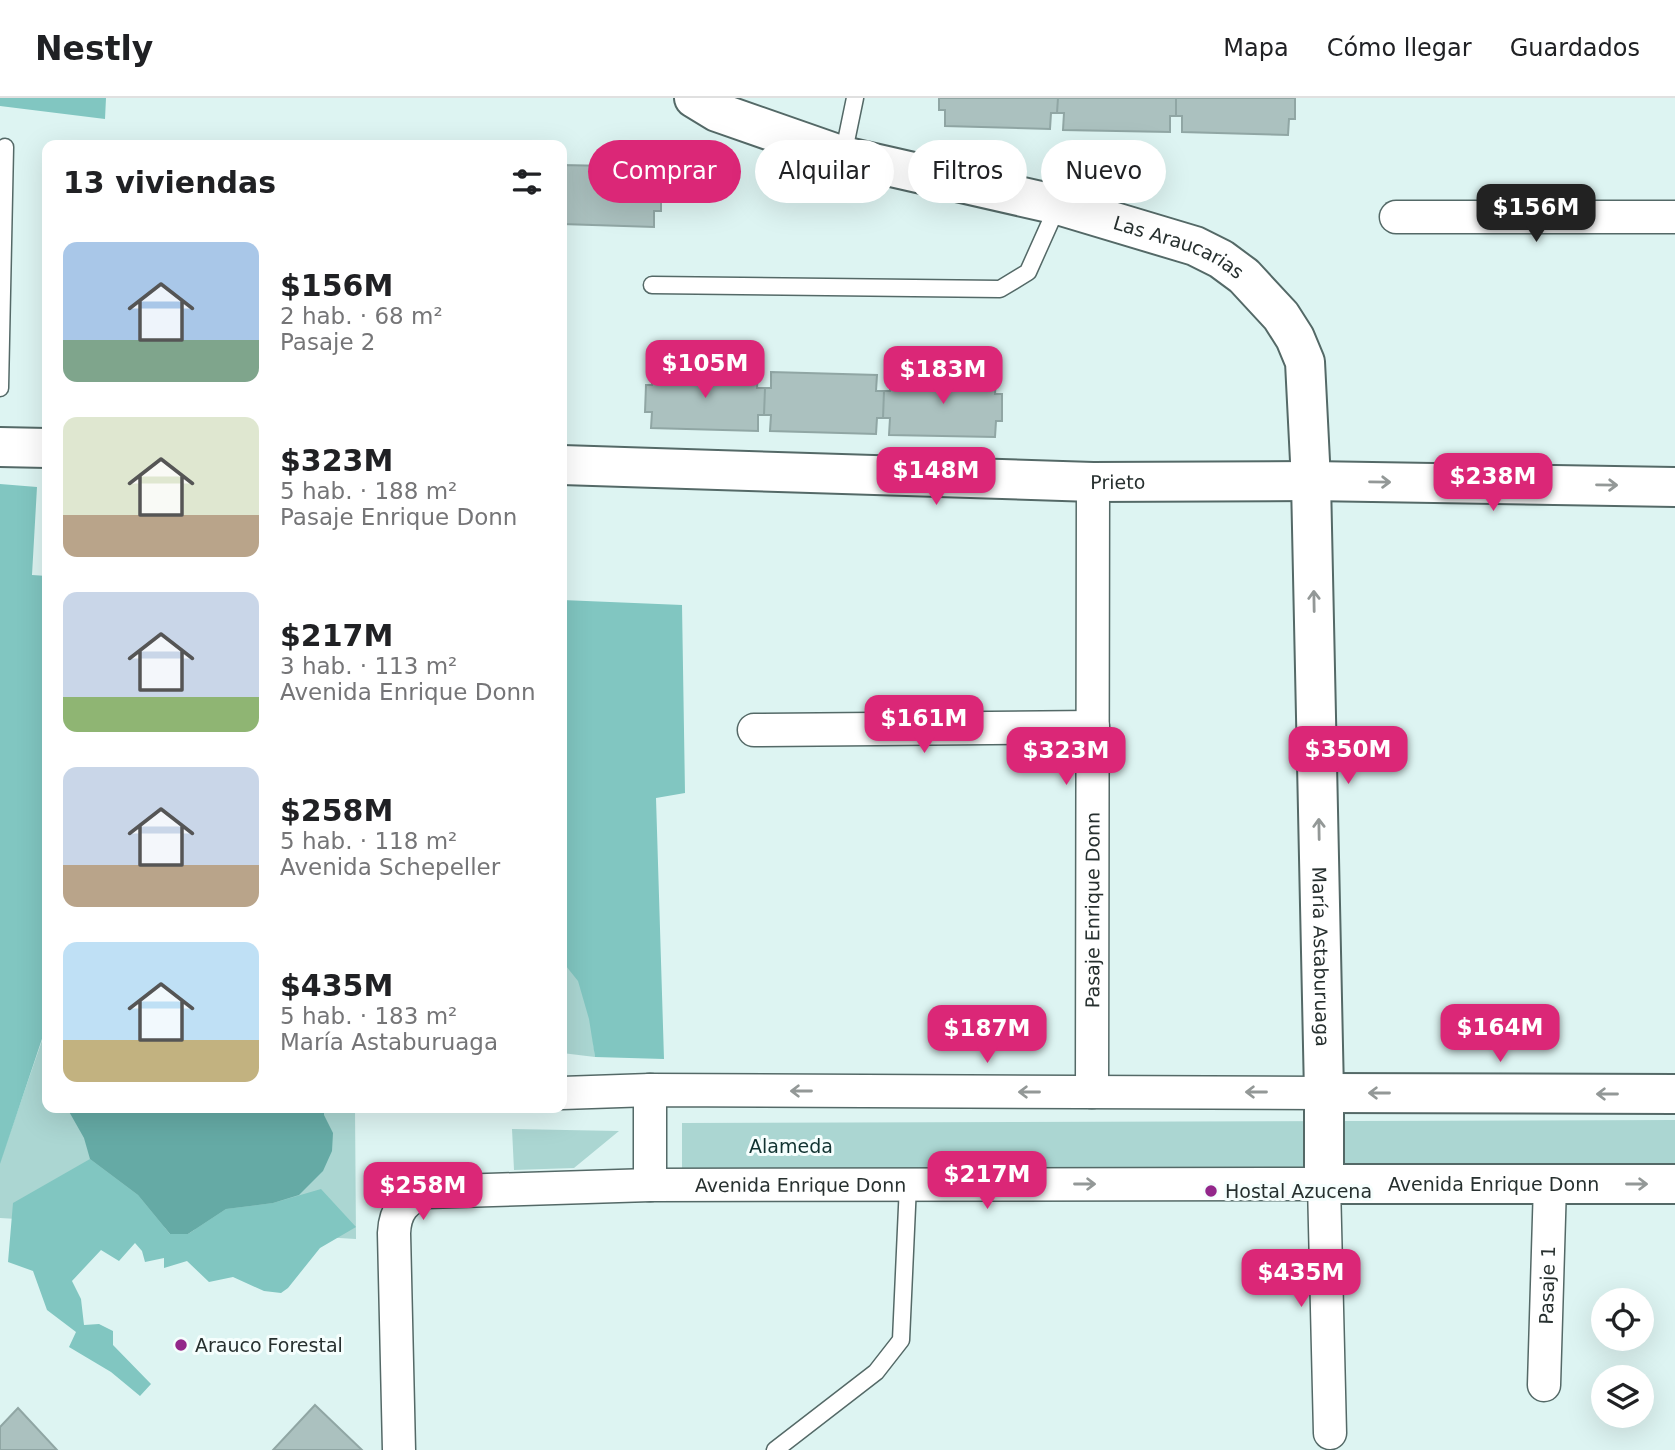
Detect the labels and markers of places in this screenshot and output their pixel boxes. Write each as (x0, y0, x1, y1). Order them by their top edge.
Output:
pin: $156M (1487, 184, 1585, 244)
pin: $105M (656, 341, 754, 400)
pin: $183M (894, 346, 992, 406)
pin: $148M (887, 448, 985, 507)
pin: $238M (1444, 454, 1542, 513)
pin: $161M (875, 696, 973, 755)
pin: $350M (1299, 726, 1397, 786)
pin: $323M (1017, 728, 1115, 787)
pin: $164M (1451, 1004, 1549, 1064)
pin: $187M (938, 1006, 1036, 1065)
pin: $217M (938, 1152, 1036, 1211)
pin: $258M (374, 1162, 472, 1222)
place label: Hostal Azucena (1225, 1180, 1372, 1202)
marker: Hostal Azucena (1203, 1183, 1219, 1199)
pin: $435M (1252, 1250, 1350, 1309)
place label: Arauco Forestal (195, 1334, 343, 1356)
marker: Arauco Forestal (173, 1337, 189, 1353)

